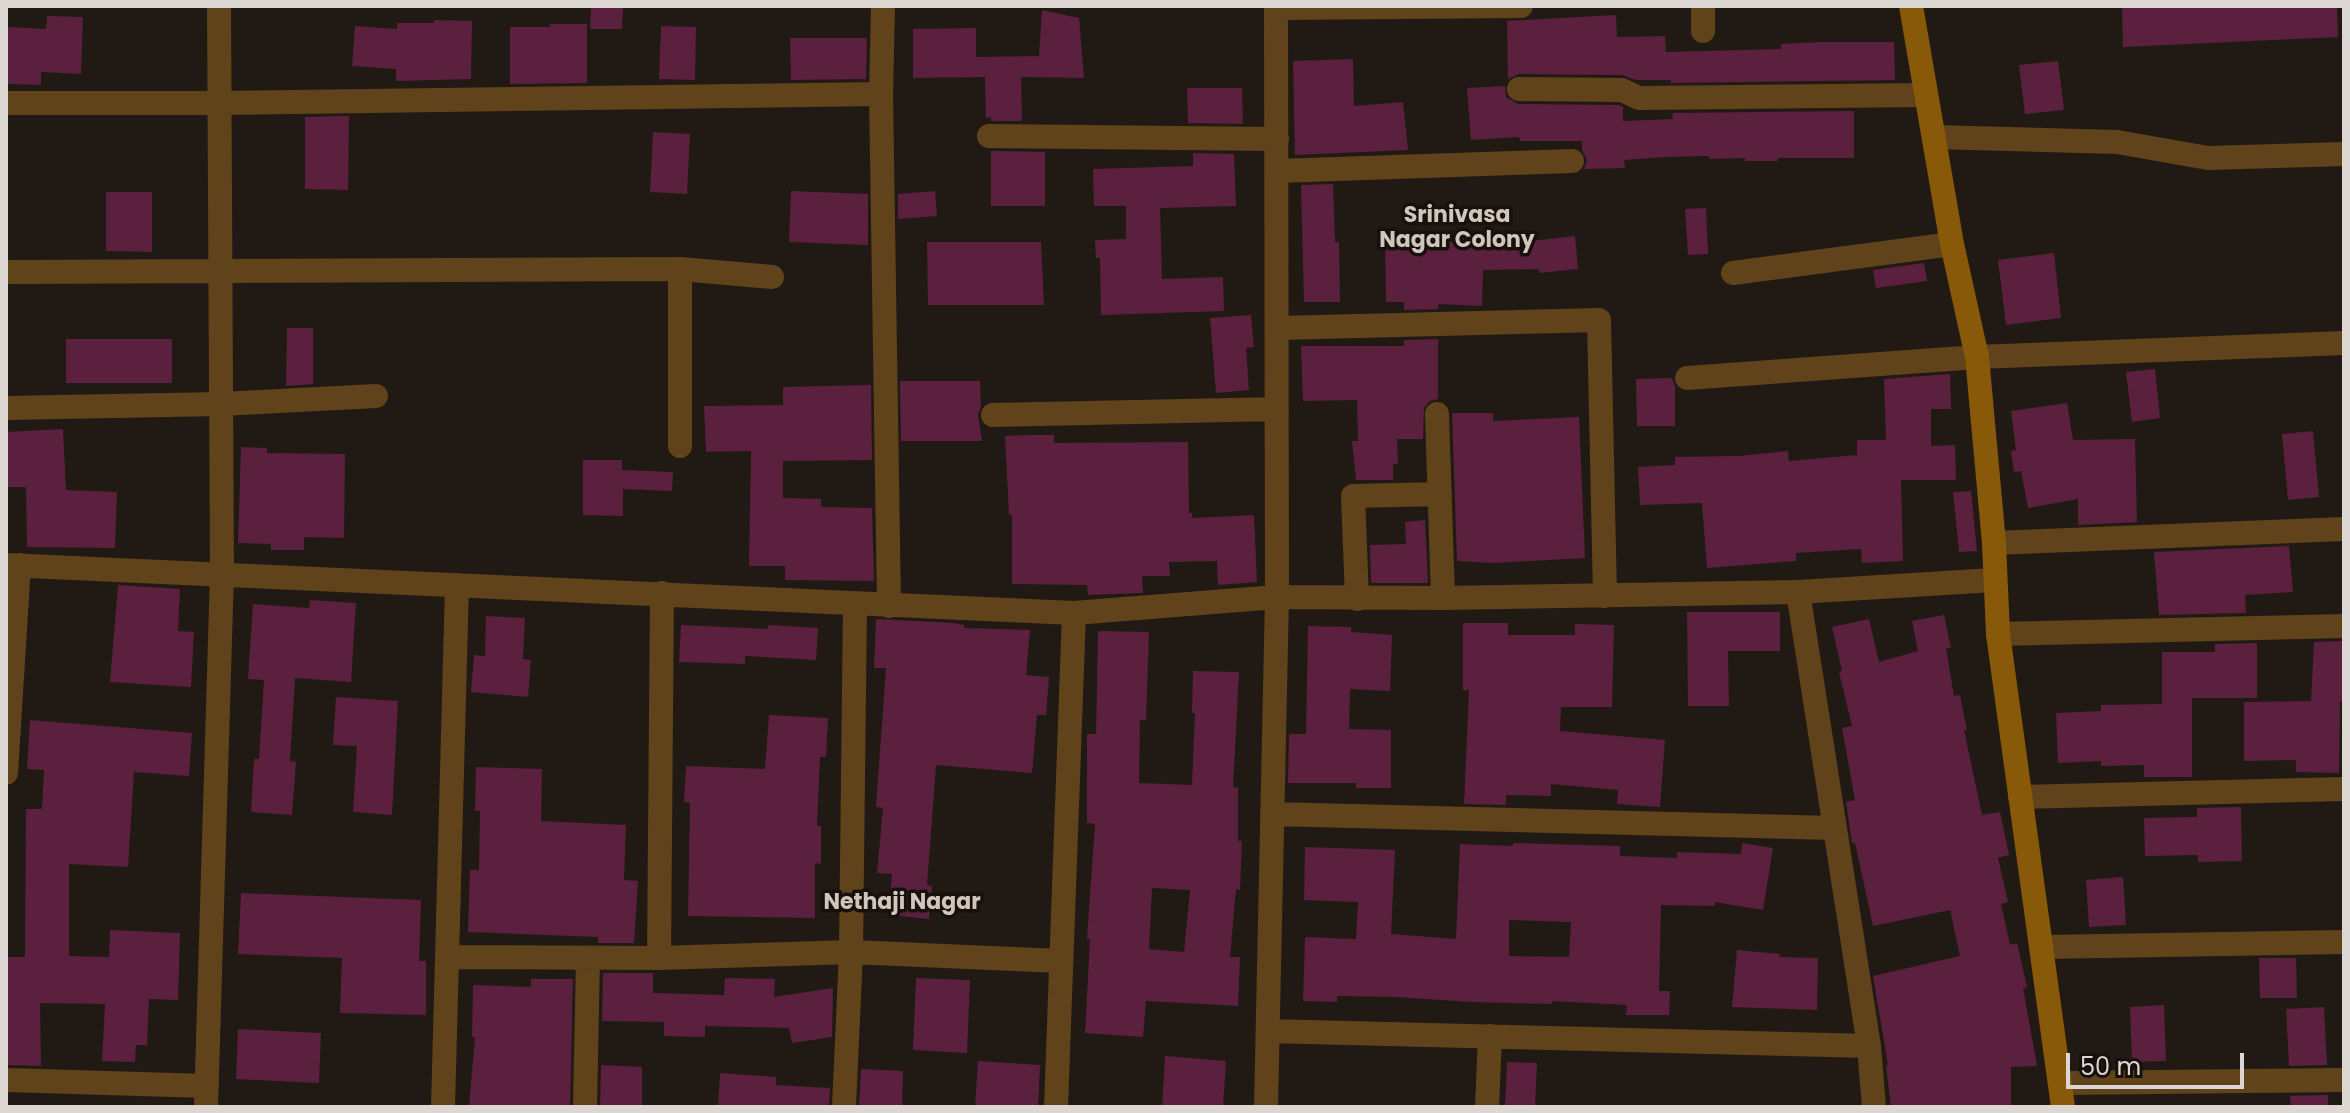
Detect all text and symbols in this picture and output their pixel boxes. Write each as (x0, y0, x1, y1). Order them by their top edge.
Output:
district label: Srinivasa Nagar Colony (1379, 203, 1535, 254)
district label: Nethaji Nagar (823, 890, 981, 916)
scale bar (2070, 1037, 2248, 1087)
text: 50 m (2080, 1050, 2141, 1083)

